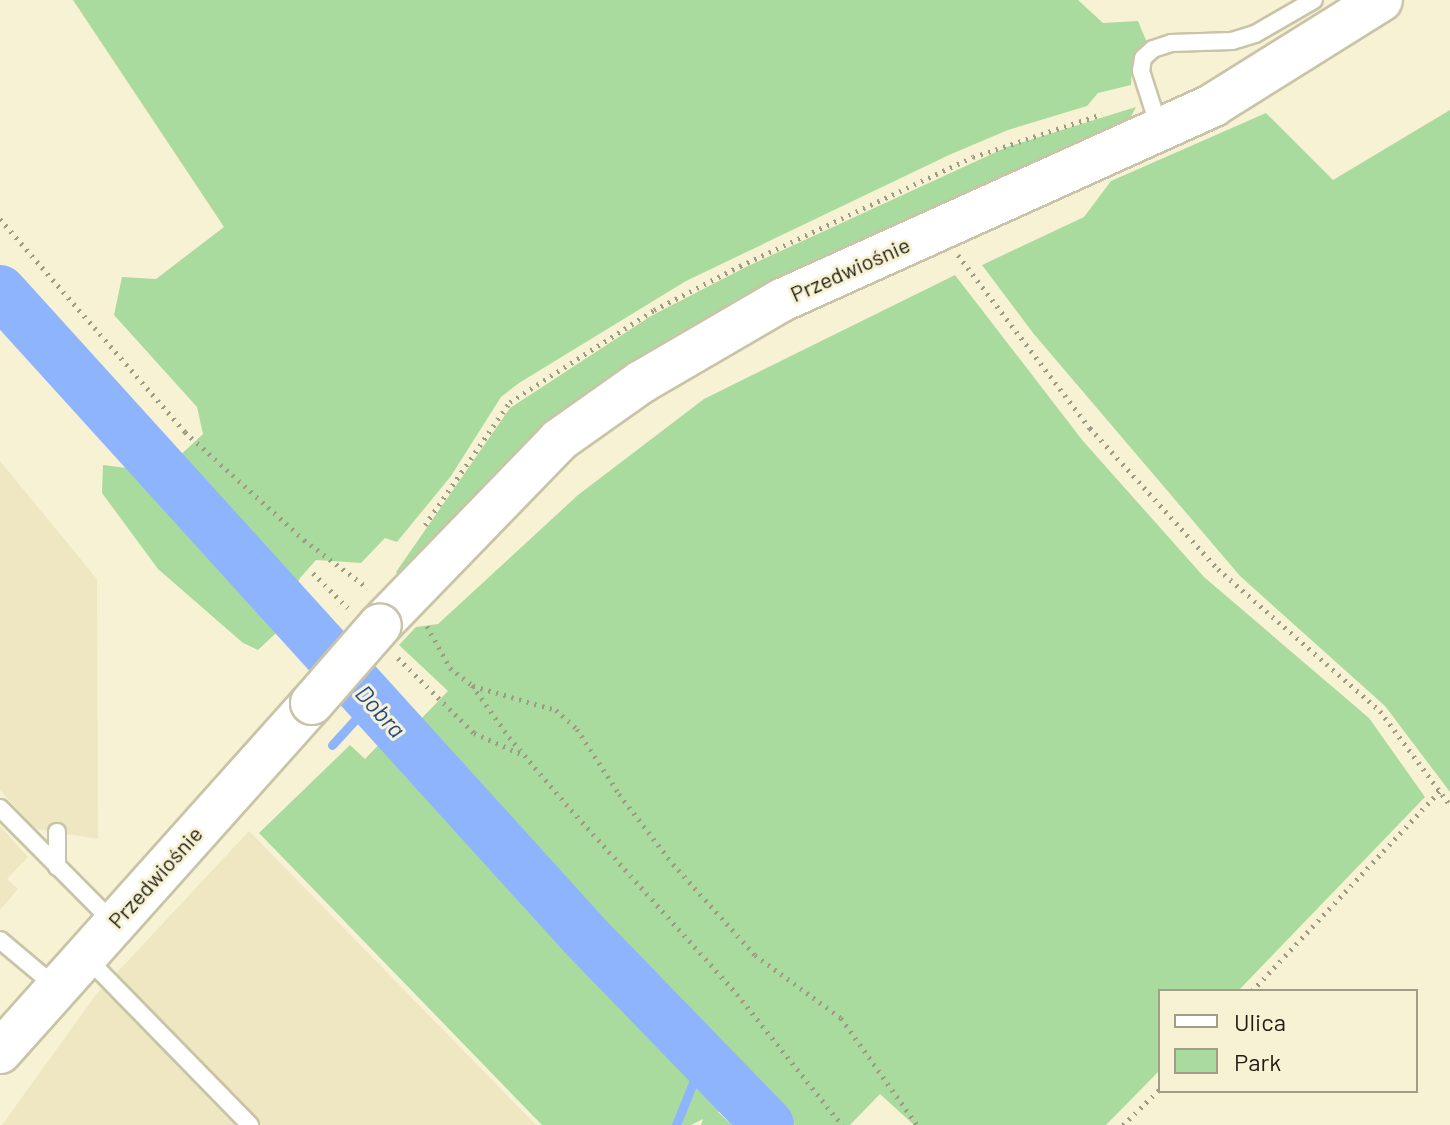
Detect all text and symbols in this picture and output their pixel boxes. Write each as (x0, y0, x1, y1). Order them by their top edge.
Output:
street label: Przedwiośnie (786, 231, 914, 307)
water label: Dobra (350, 679, 412, 743)
street label: Przedwiośnie (102, 821, 208, 933)
legend (1158, 989, 1418, 1093)
text: Ulica (1234, 1007, 1286, 1036)
text: Park (1234, 1047, 1281, 1076)

